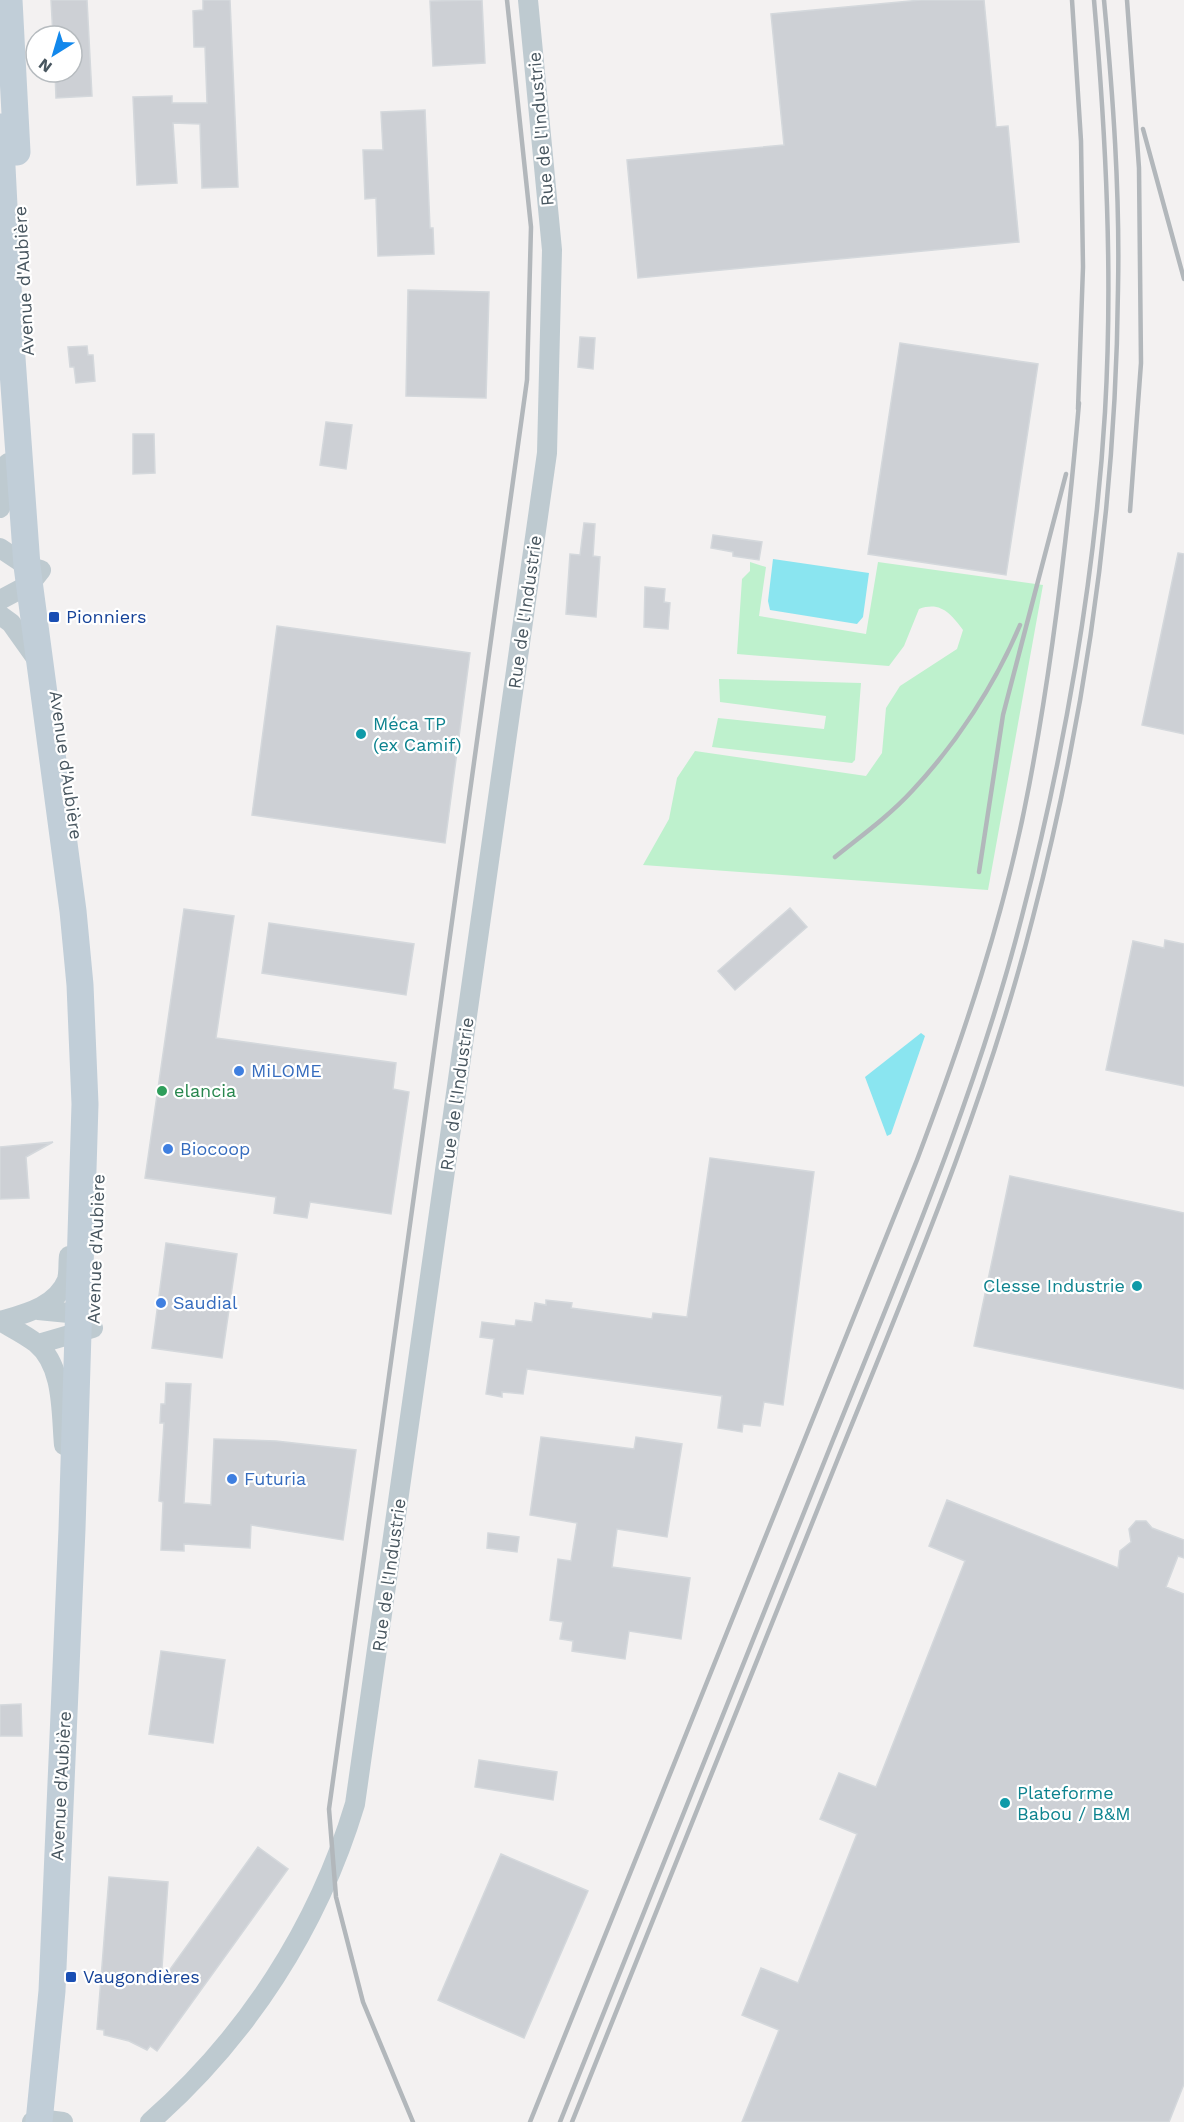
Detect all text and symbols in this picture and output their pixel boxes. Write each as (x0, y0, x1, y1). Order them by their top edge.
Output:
north arrow (24, 24, 84, 84)
street label: Rue de l'Industrie (523, 51, 558, 207)
text: N (35, 54, 56, 77)
street label: Avenue d'Aubière (9, 205, 38, 357)
street label: Rue de l'Industrie (503, 534, 546, 690)
place label: Pionniers (66, 606, 146, 627)
marker: Pionniers (47, 610, 61, 624)
street label: Avenue d'Aubière (46, 689, 87, 841)
place label: Méca TP (ex Camif) (373, 713, 462, 755)
marker: Méca TP (ex Camif) (354, 727, 368, 741)
street label: Rue de l'Industrie (435, 1016, 478, 1172)
place label: MiLOME (251, 1060, 322, 1081)
marker: MiLOME (232, 1064, 246, 1078)
place label: elancia (174, 1080, 236, 1101)
marker: elancia (155, 1084, 169, 1098)
place label: Biocoop (180, 1138, 250, 1159)
marker: Biocoop (161, 1142, 175, 1156)
street label: Avenue d'Aubière (82, 1174, 109, 1324)
place label: Clesse Industrie (983, 1275, 1125, 1296)
marker: Clesse Industrie (1130, 1279, 1144, 1293)
place label: Saudial (173, 1292, 238, 1313)
marker: Saudial (154, 1296, 168, 1310)
place label: Futuria (244, 1468, 306, 1489)
marker: Futuria (225, 1472, 239, 1486)
street label: Rue de l'Industrie (367, 1497, 410, 1653)
street label: Avenue d'Aubière (46, 1710, 75, 1862)
place label: Plateforme Babou / B&M (1017, 1782, 1131, 1824)
marker: Plateforme Babou / B&M (998, 1796, 1012, 1810)
place label: Vaugondières (83, 1966, 200, 1987)
marker: Vaugondières (64, 1970, 78, 1984)

